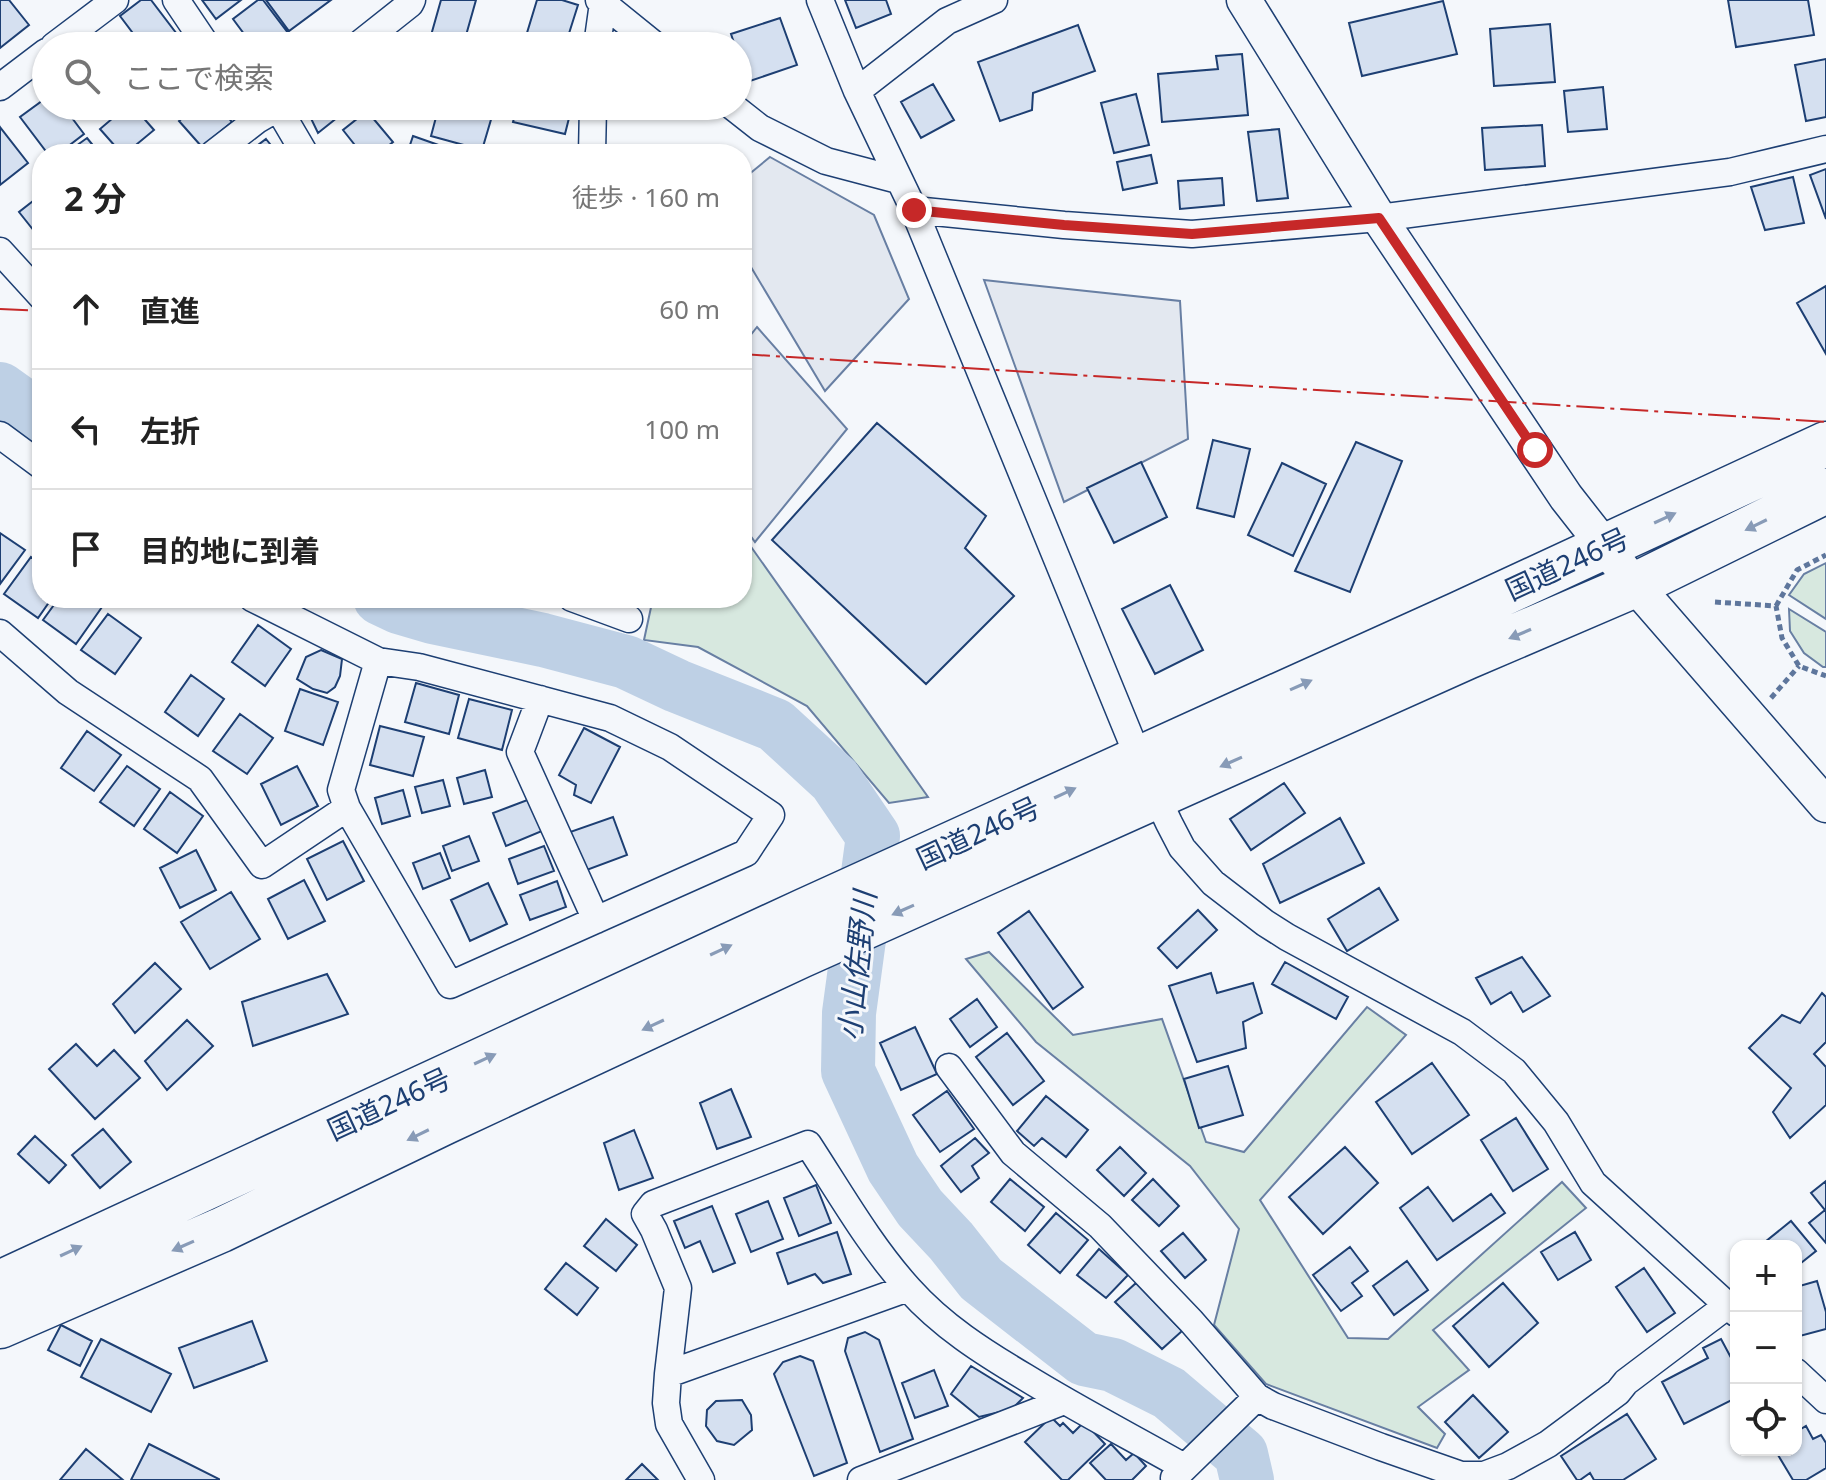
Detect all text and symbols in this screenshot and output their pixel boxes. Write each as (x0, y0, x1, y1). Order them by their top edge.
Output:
search box (32, 32, 752, 120)
icon: search (60, 54, 104, 98)
text: ここで検索 (124, 57, 274, 98)
text: 2 分 (64, 175, 126, 221)
text: 徒歩 · 160 m (572, 179, 720, 215)
route end (896, 192, 932, 228)
icon: ahead (64, 287, 108, 331)
text: 直進 (140, 290, 200, 331)
text: 60 m (659, 291, 720, 327)
icon: left (64, 407, 108, 451)
text: 左折 (140, 410, 200, 451)
text: 100 m (644, 411, 720, 447)
route start (1517, 432, 1553, 468)
one-way arrow (1653, 511, 1676, 525)
street label: 国道246号 (1499, 518, 1634, 608)
one-way arrow (1744, 519, 1767, 532)
icon: arrive (64, 527, 108, 571)
text: 目的地に到着 (140, 530, 320, 571)
one-way arrow (1508, 628, 1532, 641)
one-way arrow (1289, 678, 1313, 692)
one-way arrow (1219, 756, 1243, 769)
one-way arrow (1053, 786, 1077, 800)
street label: 国道246号 (910, 787, 1045, 877)
water label: 小山佐野川 (828, 886, 885, 1043)
one-way arrow (892, 903, 915, 917)
one-way arrow (709, 943, 732, 957)
one-way arrow (641, 1018, 665, 1032)
one-way arrow (473, 1053, 496, 1066)
street label: 国道246号 (321, 1058, 456, 1148)
one-way arrow (406, 1128, 429, 1142)
one-way arrow (171, 1240, 195, 1253)
map controls (1730, 1240, 1802, 1456)
button: + (1730, 1240, 1802, 1312)
one-way arrow (59, 1244, 83, 1258)
button: − (1730, 1312, 1802, 1384)
button: locate (1730, 1384, 1802, 1456)

